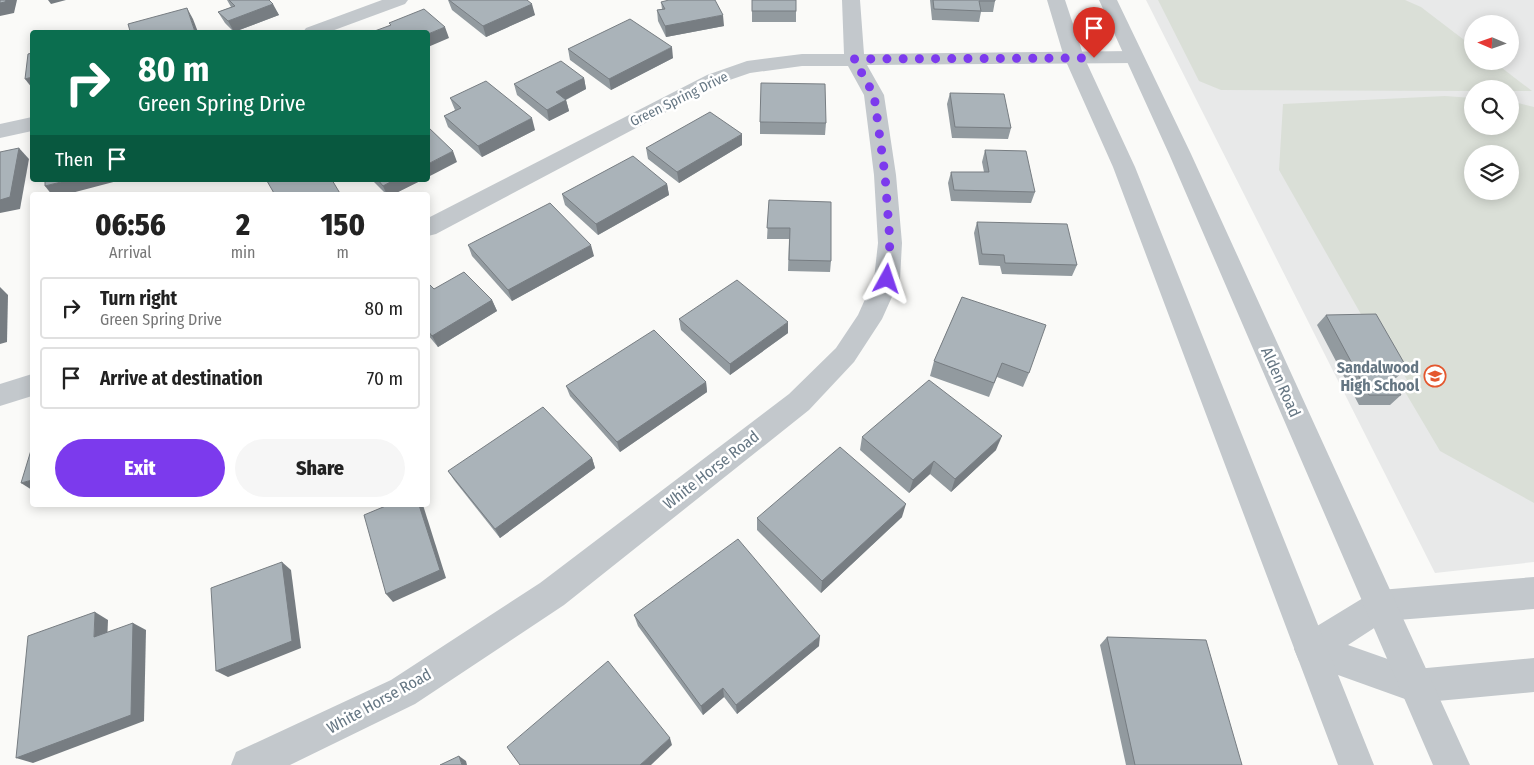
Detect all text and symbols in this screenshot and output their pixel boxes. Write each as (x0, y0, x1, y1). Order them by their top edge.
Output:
pin (1073, 7, 1115, 58)
icon: arrive (1080, 14, 1108, 42)
north arrow (1464, 15, 1519, 70)
map controls (1464, 15, 1519, 200)
text: 80 m (138, 48, 210, 90)
icon: right (55, 50, 120, 115)
street label: Green Spring Drive (627, 68, 731, 130)
button: search (1464, 80, 1519, 135)
text: Green Spring Drive (138, 90, 306, 117)
icon: arrive (103, 145, 131, 173)
button: layers (1464, 145, 1519, 200)
text: Then (55, 148, 93, 171)
text: 06:56 (95, 207, 166, 243)
text: 2 (236, 207, 250, 243)
text: 150 (320, 207, 365, 243)
text: Arrival (109, 243, 152, 262)
text: min (231, 243, 255, 262)
text: m (337, 243, 349, 262)
position arrow (860, 252, 912, 304)
text: Turn right (100, 287, 177, 310)
icon: right (57, 294, 85, 322)
text: 80 m (365, 297, 403, 320)
text: Green Spring Drive (100, 310, 222, 329)
street label: Alden Road (1257, 344, 1305, 420)
place label: Sandalwood High School (1337, 358, 1420, 395)
icon: arrive (57, 364, 85, 392)
school or university icon: Sandalwood High School (1423, 364, 1447, 388)
text: Arrive at destination (100, 367, 263, 390)
text: 70 m (367, 367, 403, 390)
street label: White Horse Road (659, 427, 763, 513)
button: Exit (55, 439, 225, 497)
button: Share (235, 439, 405, 497)
street label: White Horse Road (324, 665, 434, 737)

